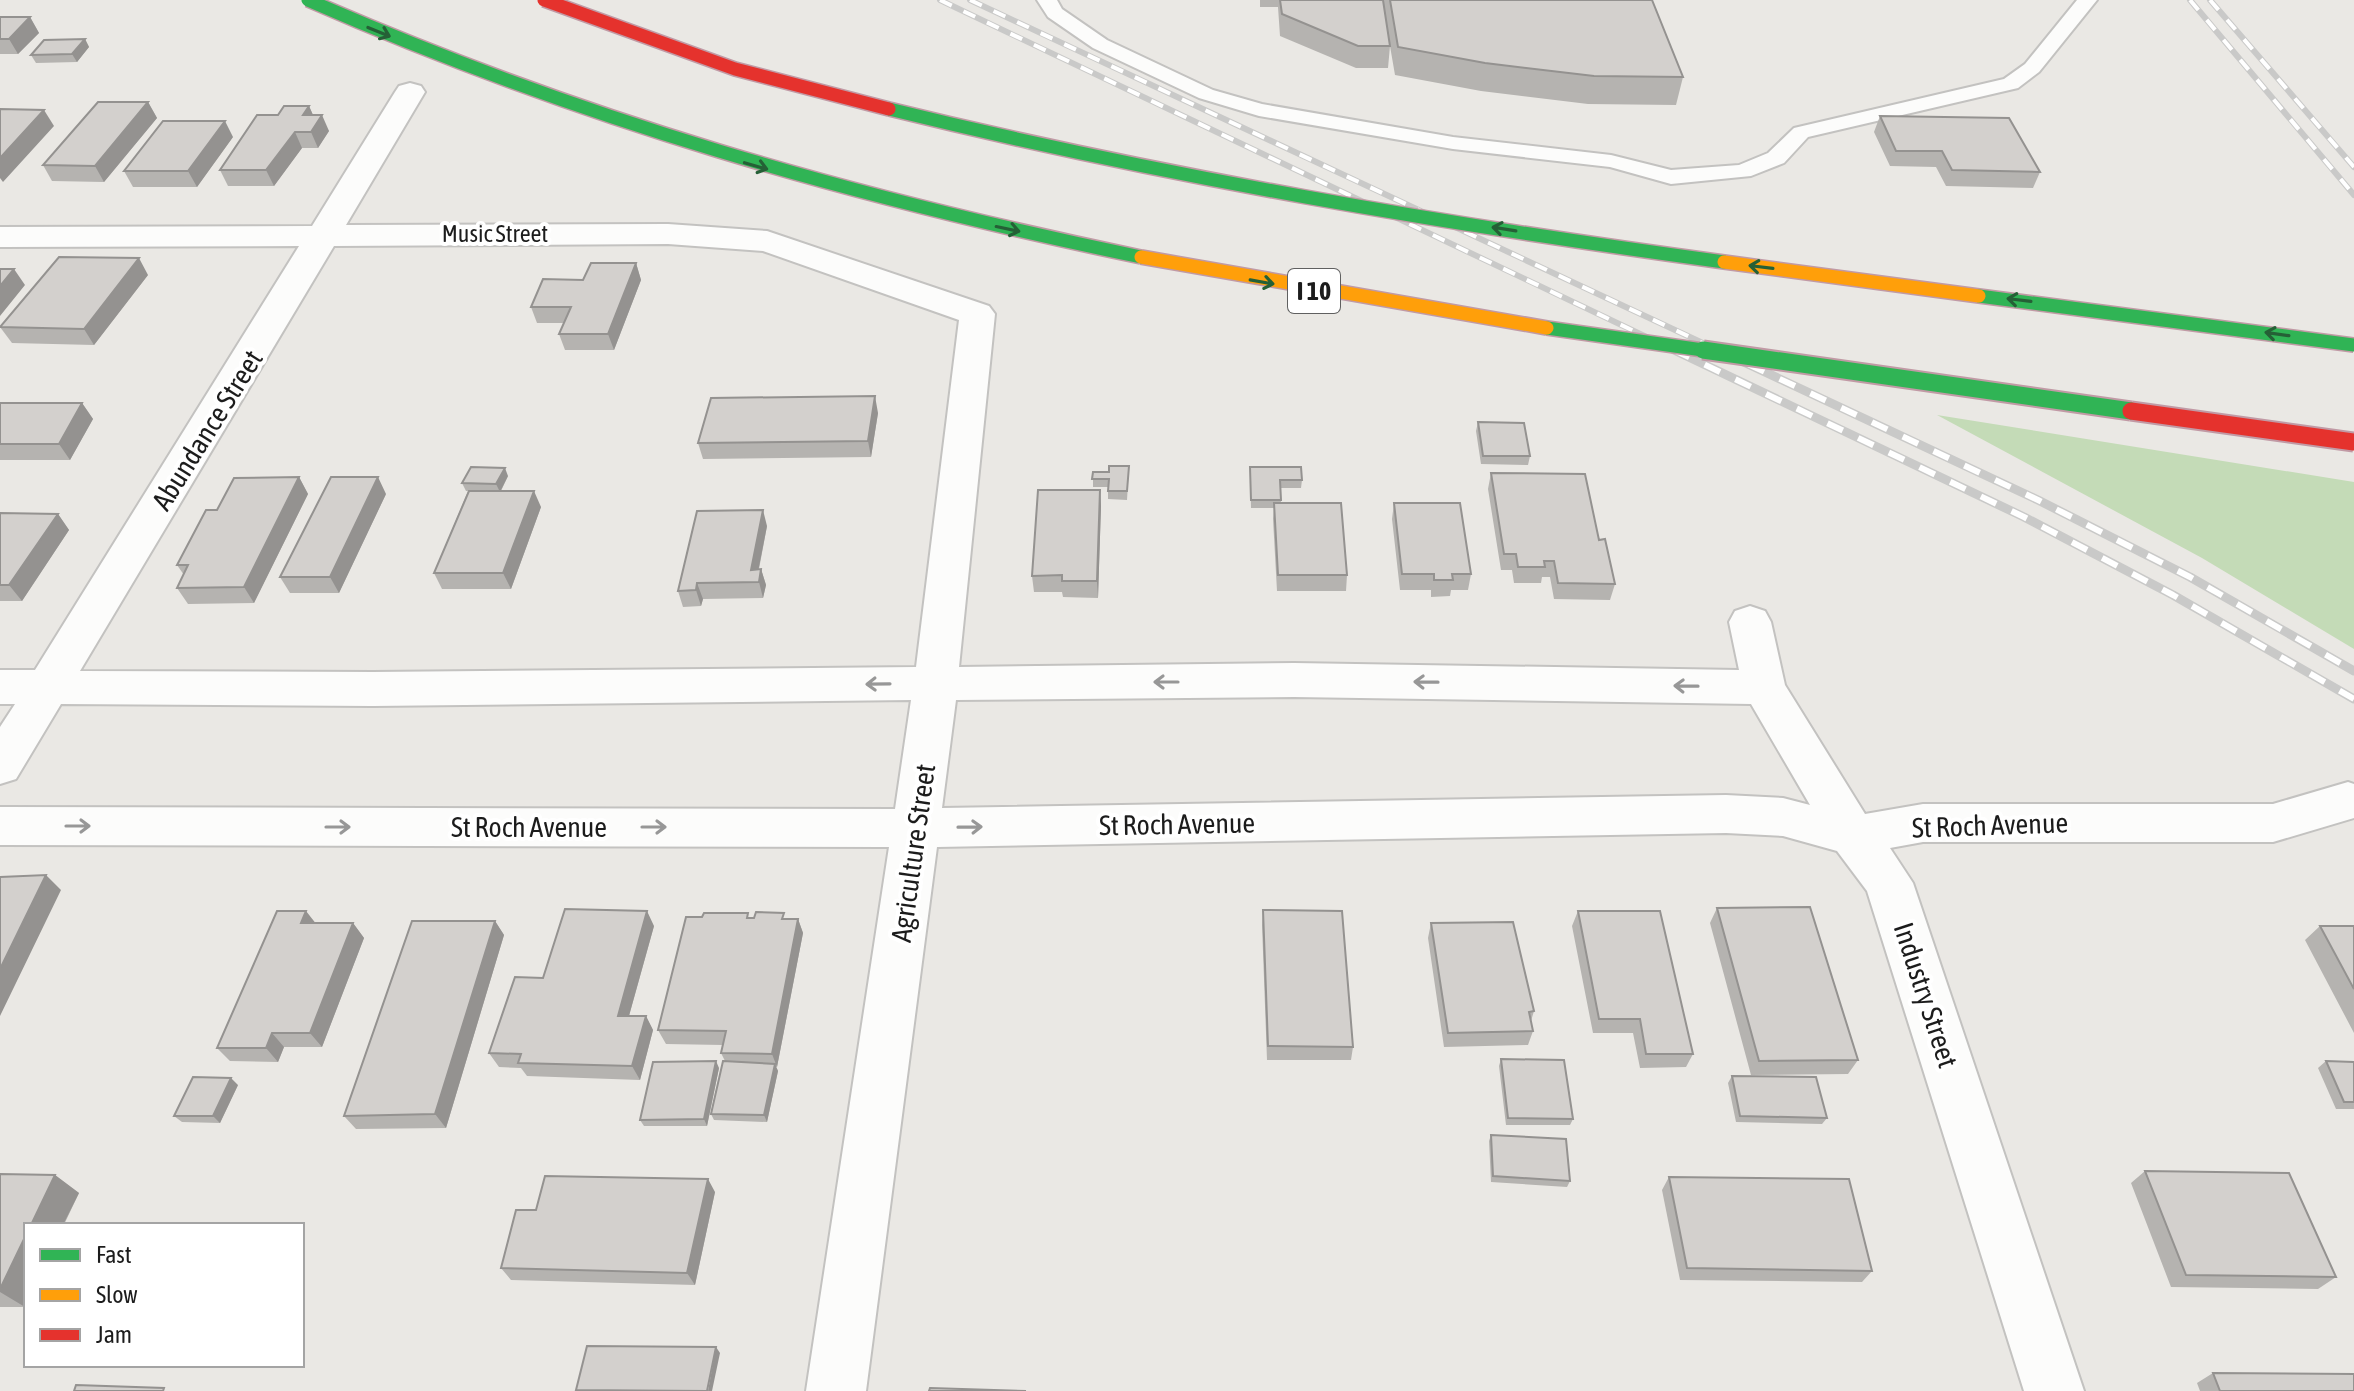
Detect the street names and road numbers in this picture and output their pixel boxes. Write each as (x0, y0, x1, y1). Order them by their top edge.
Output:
street label: Music Street (442, 220, 548, 247)
road number: I 10 (1288, 269, 1340, 313)
street label: Abundance Street (145, 344, 269, 516)
street label: Agriculture Street (885, 762, 941, 944)
street label: St Roch Avenue (1911, 806, 2069, 844)
street label: St Roch Avenue (1099, 807, 1255, 841)
street label: St Roch Avenue (451, 811, 607, 843)
street label: Industry Street (1888, 918, 1964, 1072)

